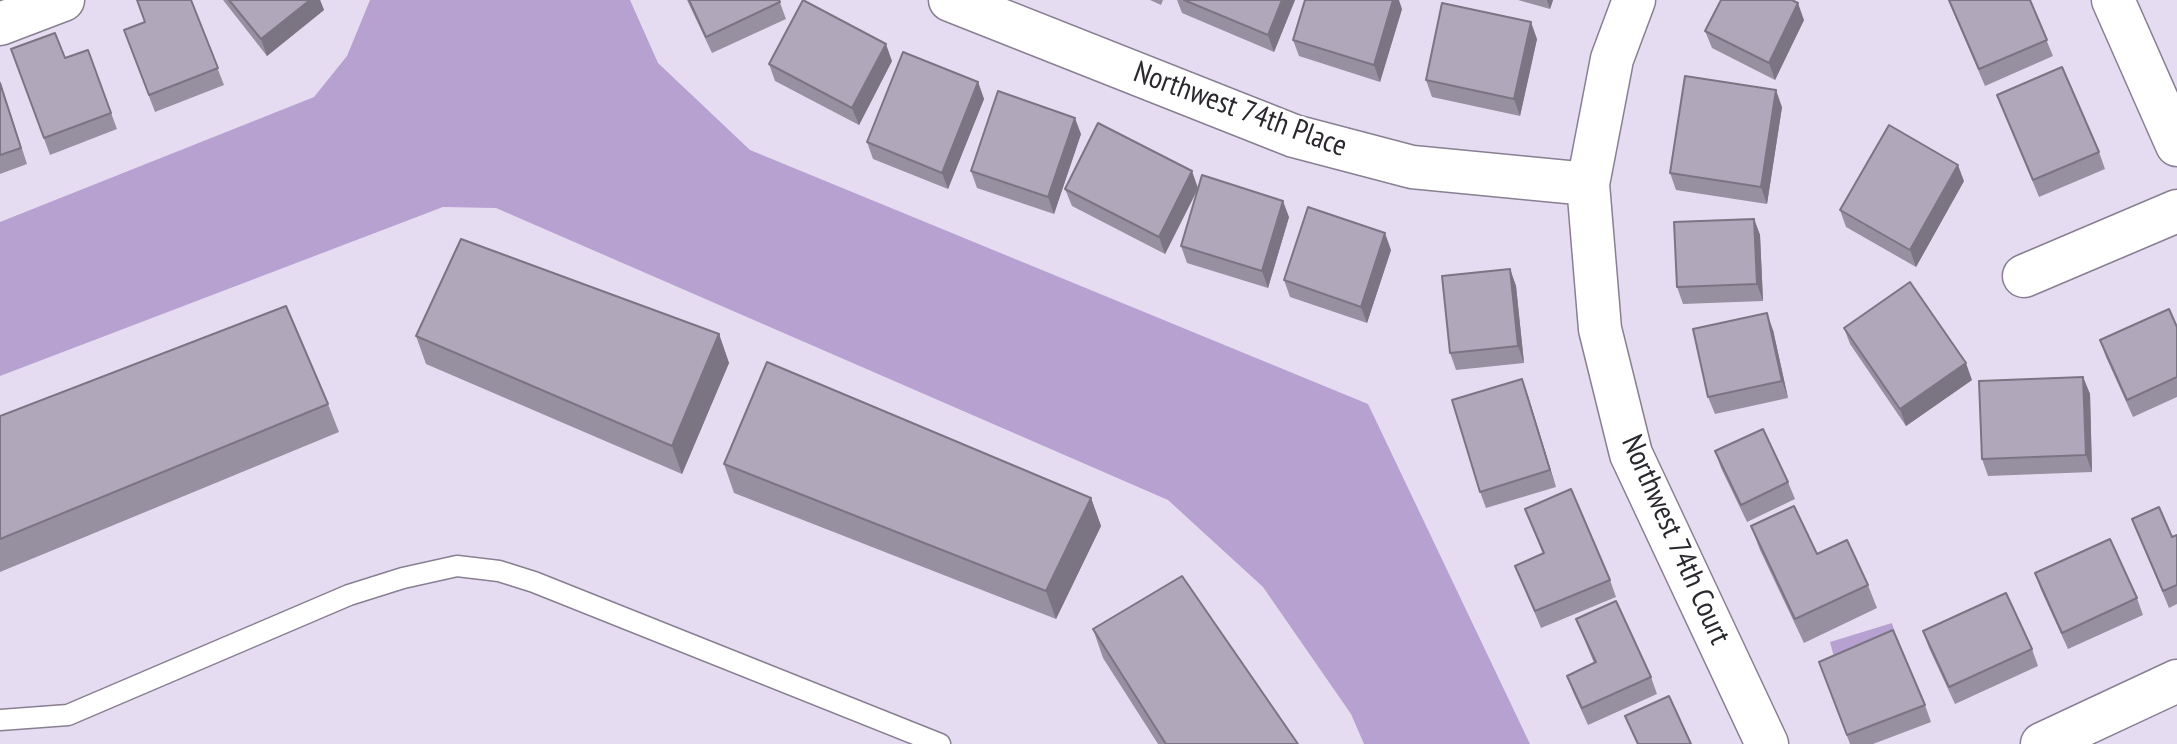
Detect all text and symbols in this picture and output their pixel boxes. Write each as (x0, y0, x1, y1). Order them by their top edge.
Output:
street label: Northwest 74th Place (1129, 55, 1351, 165)
street label: Northwest 74th Court (1613, 430, 1737, 650)

